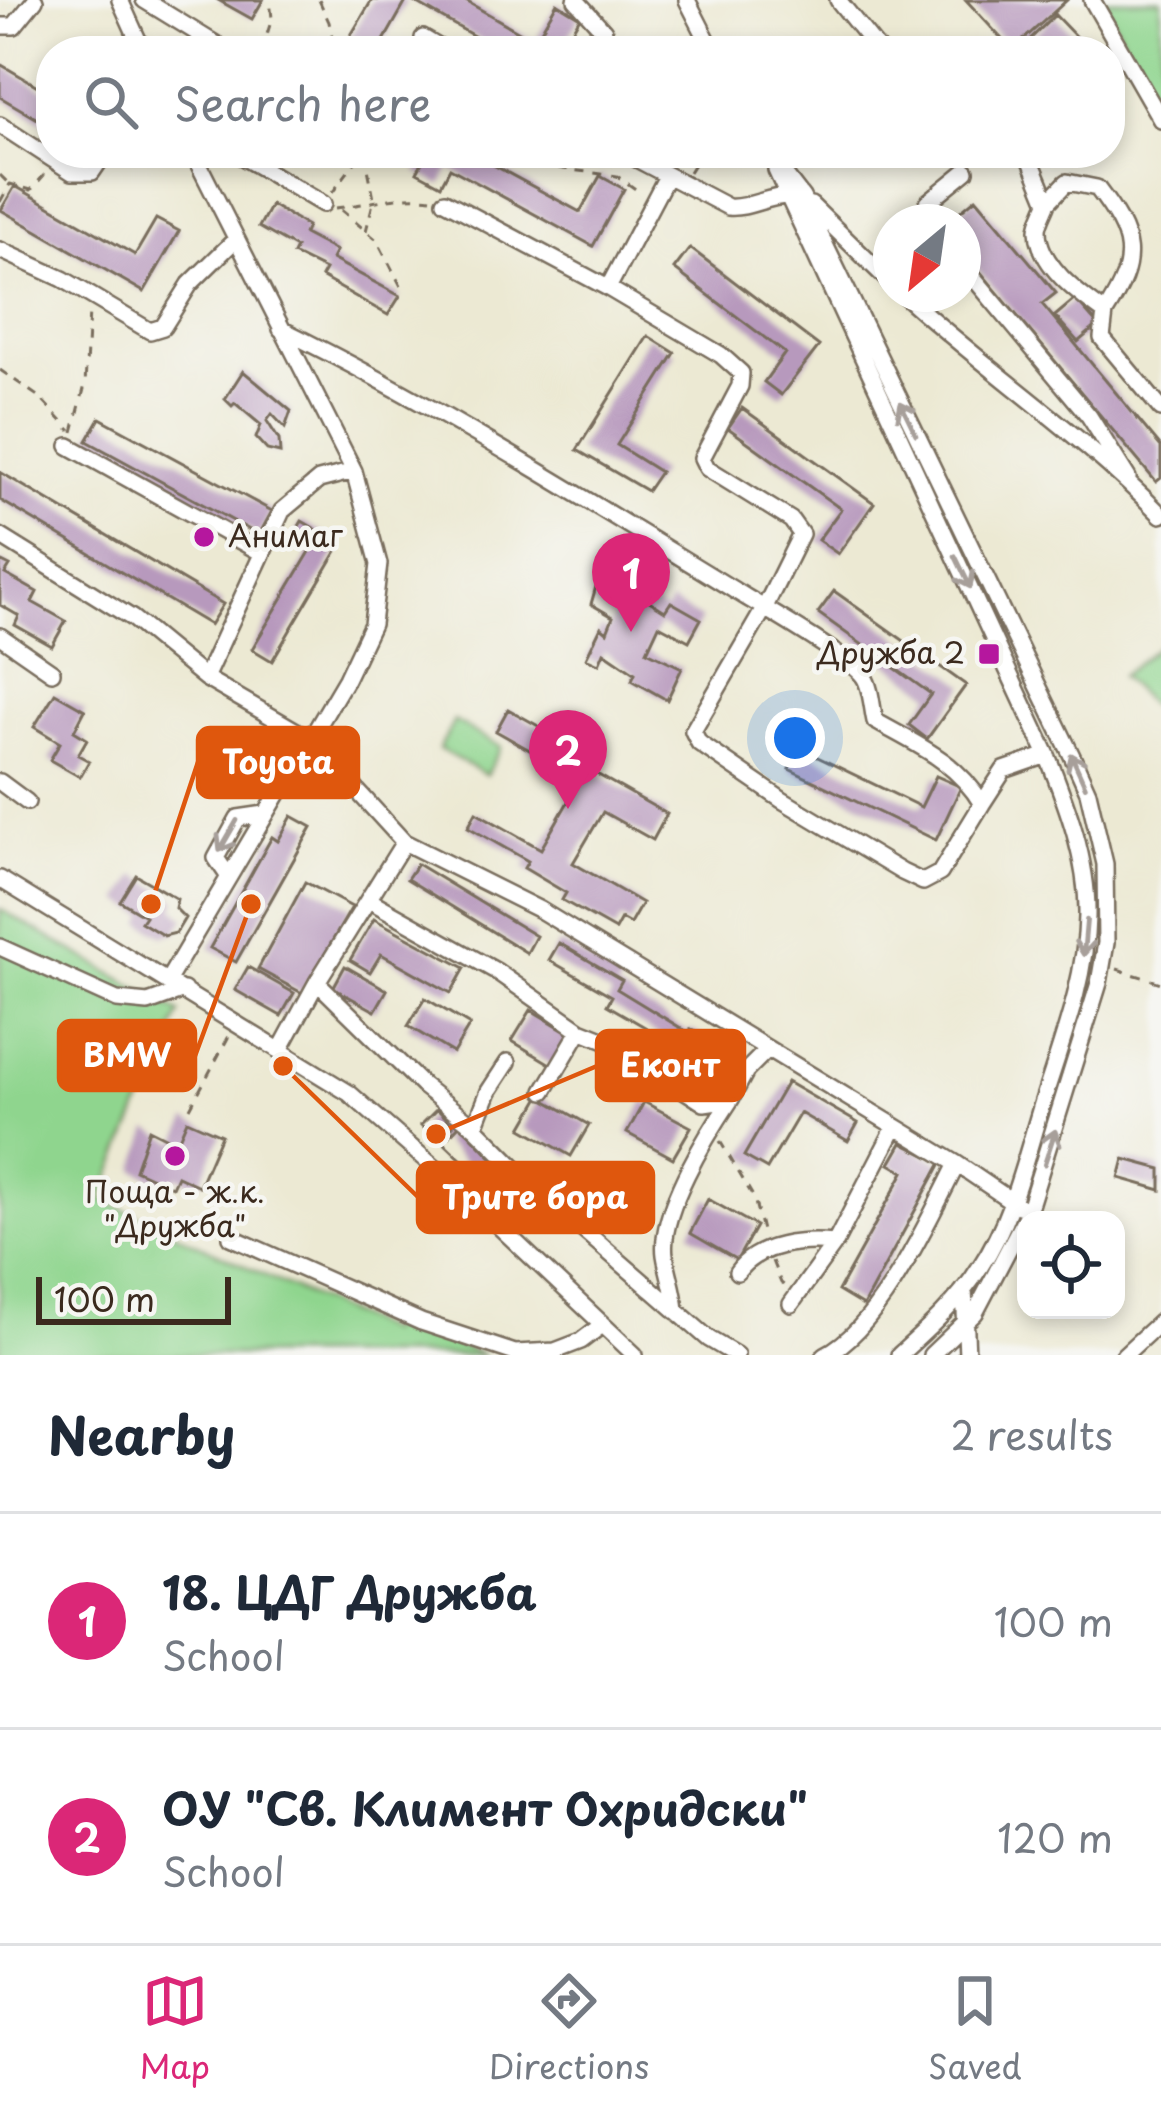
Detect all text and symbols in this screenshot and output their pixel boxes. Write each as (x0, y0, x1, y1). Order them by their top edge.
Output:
search box (36, 36, 1125, 168)
text: Search here (174, 68, 431, 136)
icon: search (78, 69, 144, 135)
north arrow (873, 204, 981, 312)
one-way arrow (896, 401, 918, 437)
place label: Анимаг (228, 512, 343, 557)
marker: Анимаг (191, 524, 217, 550)
pin: 1 (592, 533, 670, 632)
one-way arrow (952, 554, 975, 590)
place label: Дружба 2 (816, 629, 965, 674)
marker: Дружба 2 (976, 641, 1002, 667)
your location (765, 708, 825, 768)
pin: 2 (529, 710, 607, 809)
callout: Toyota (198, 728, 358, 797)
text: Toyota (222, 735, 335, 785)
one-way arrow (1065, 752, 1087, 788)
one-way arrow (216, 818, 240, 853)
one-way arrow (1073, 918, 1096, 957)
callout: BMW (59, 1021, 195, 1090)
text: BMW (83, 1028, 171, 1078)
callout: Еконт (597, 1031, 744, 1100)
text: Еконт (620, 1038, 721, 1088)
one-way arrow (1040, 1129, 1062, 1167)
marker: Поща - ж.к. "Дружба" (162, 1143, 188, 1169)
callout: Трите бора (418, 1163, 653, 1232)
place label: Поща - ж.к. "Дружба" (85, 1168, 265, 1247)
text: Трите бора (442, 1170, 629, 1220)
map controls (1017, 1211, 1125, 1319)
button: locate (1017, 1211, 1125, 1319)
scale bar (36, 1271, 231, 1324)
text: 100 m (54, 1273, 155, 1323)
text: Nearby (48, 1395, 235, 1472)
text: 2 results (951, 1404, 1113, 1463)
text: 18. ЦДГ Дружба (162, 1557, 537, 1625)
text: 1 (78, 1591, 96, 1650)
text: 100 m (994, 1591, 1113, 1650)
text: School (162, 1625, 285, 1684)
text: ОУ "Св. Климент Охридски" (162, 1773, 808, 1841)
text: 2 (73, 1807, 101, 1866)
text: 120 m (997, 1807, 1113, 1866)
text: School (162, 1841, 285, 1900)
tab: Map (139, 1968, 210, 2090)
tab: Directions (489, 1968, 649, 2090)
tab: Saved (928, 1968, 1022, 2090)

